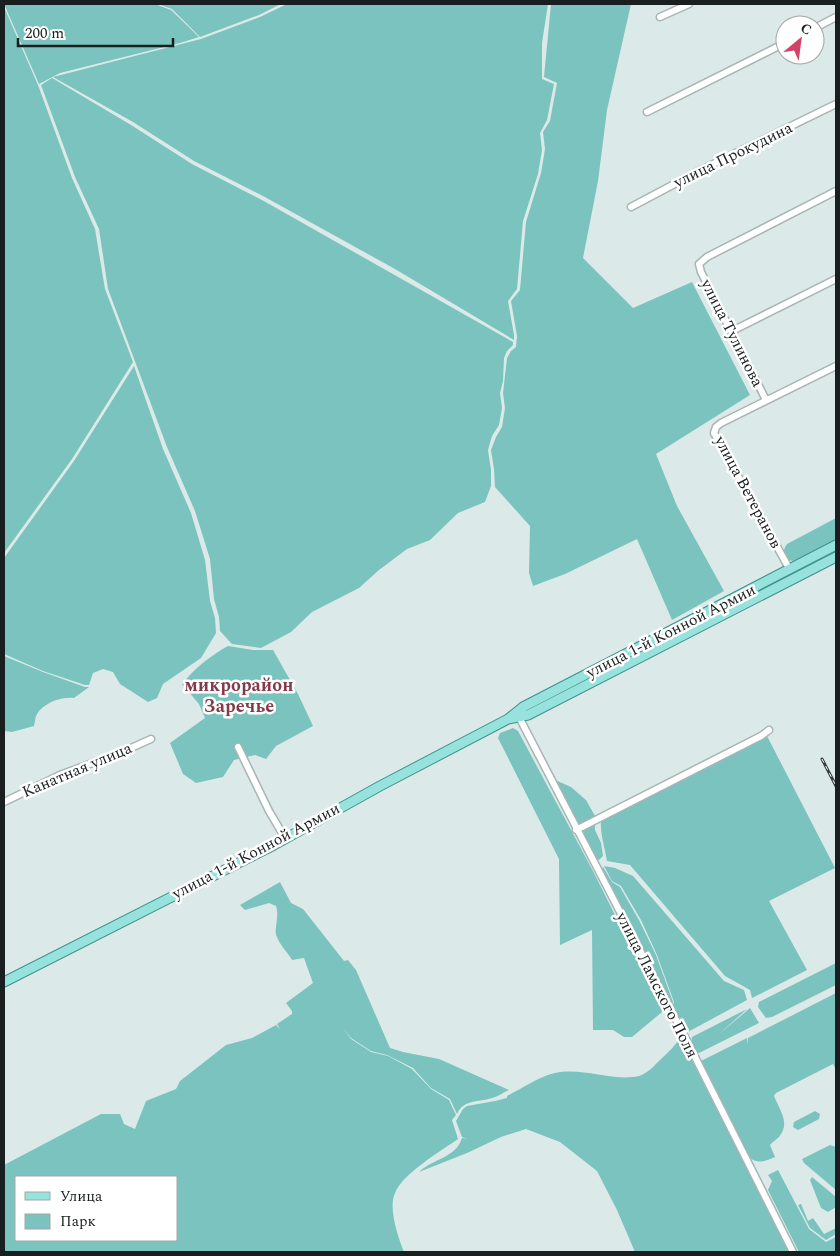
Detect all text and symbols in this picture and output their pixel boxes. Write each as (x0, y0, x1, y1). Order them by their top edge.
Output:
scale bar (18, 15, 172, 47)
north arrow (775, 15, 825, 65)
text: С (797, 17, 816, 41)
text: 200 m (25, 22, 64, 45)
street label: улица Прокудина (669, 116, 797, 195)
street label: улица Тулинова (694, 274, 770, 391)
street label: улица Ветеранов (708, 431, 788, 552)
street label: улица 1-й Конной Армии (581, 578, 760, 685)
district label: микрорайон Заречье (185, 672, 293, 720)
street label: Канатная улица (18, 736, 136, 804)
street label: улица 1-й Конной Армии (167, 796, 344, 906)
street label: улица Ламского Поля (609, 907, 704, 1062)
legend (15, 1176, 178, 1241)
text: Улица (60, 1185, 103, 1208)
text: Парк (60, 1210, 96, 1233)

